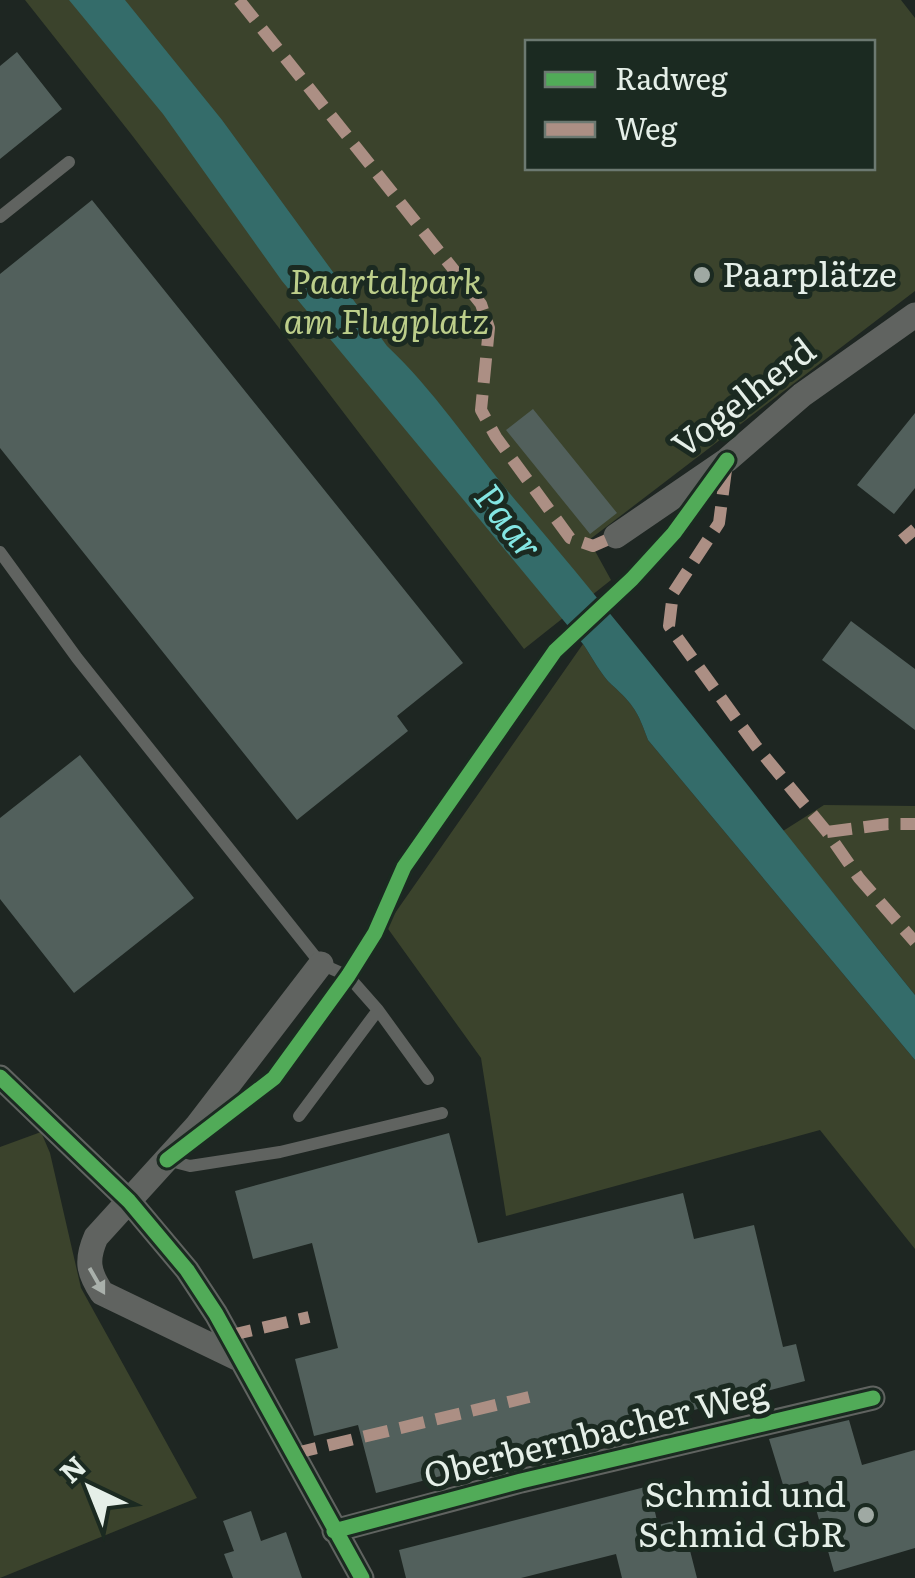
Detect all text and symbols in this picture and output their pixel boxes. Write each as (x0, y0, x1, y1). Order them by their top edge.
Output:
legend (525, 40, 875, 170)
text: Radweg (615, 55, 728, 99)
text: Weg (615, 105, 678, 149)
place label: Paarplätze (722, 246, 897, 298)
park label: Paartalpark am Flugplatz (283, 253, 489, 345)
marker: Paarplätze (691, 264, 713, 286)
street label: Vogelherd (659, 323, 825, 468)
water label: Paar (463, 470, 559, 570)
one-way arrow (88, 1267, 106, 1295)
street label: Oberbernbacher Weg (417, 1363, 774, 1499)
north arrow (40, 1438, 140, 1538)
text: N (49, 1445, 95, 1492)
place label: Schmid und Schmid GbR (638, 1466, 846, 1558)
marker: Schmid und Schmid GbR (855, 1504, 877, 1526)

